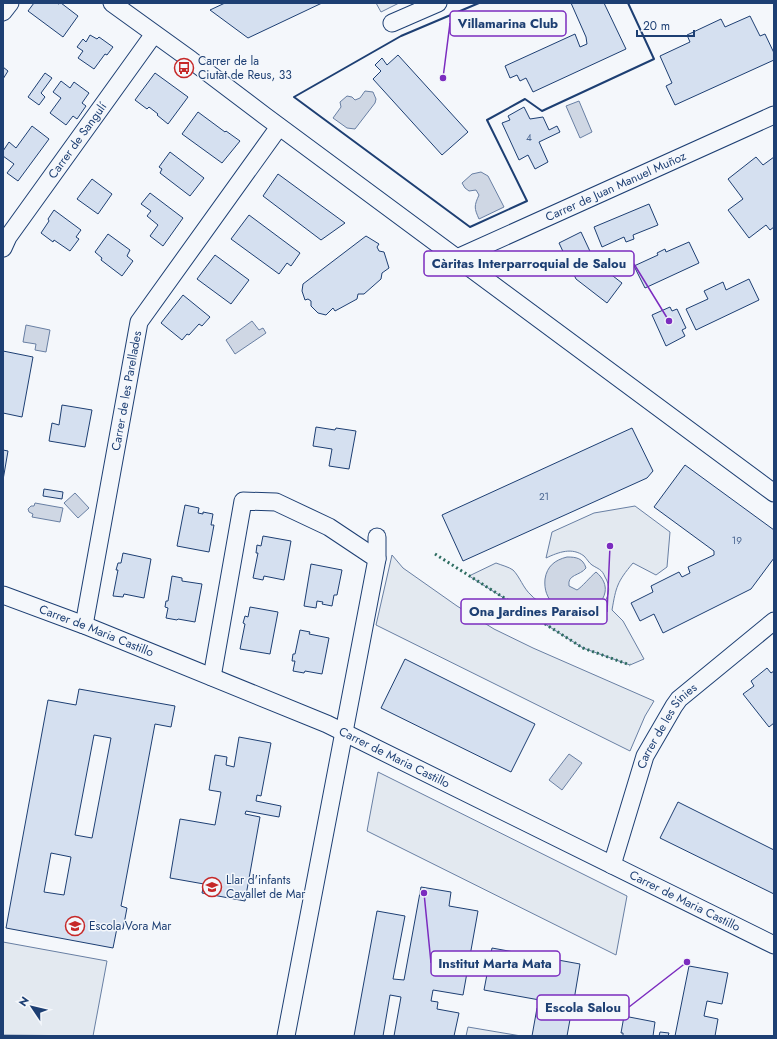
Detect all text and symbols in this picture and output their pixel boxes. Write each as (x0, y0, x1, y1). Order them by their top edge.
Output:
callout: Villamarina Club (450, 11, 566, 36)
scale bar (637, 12, 694, 38)
text: Villamarina Club (457, 14, 558, 33)
text: 20 m (643, 17, 670, 35)
place label: Carrer de la Ciutat de Reus, 33 (198, 52, 292, 84)
bus stop icon: Carrer de la Ciutat de Reus, 33 (173, 57, 195, 79)
street label: Carrer de Sangulí (44, 98, 112, 182)
house number: 4 (526, 130, 532, 145)
street label: Carrer de Juan Manuel Muñoz (542, 147, 689, 226)
callout: Càritas Interparroquial de Salou (424, 251, 634, 276)
text: Càritas Interparroquial de Salou (432, 254, 626, 273)
street label: Carrer de les Parellades (107, 329, 146, 452)
house number: 21 (539, 489, 549, 504)
house number: 19 (732, 533, 742, 548)
callout: Ona Jardines Paraisol (461, 599, 607, 624)
street label: Carrer de Maria Castillo (37, 600, 157, 662)
text: Ona Jardines Paraisol (469, 602, 599, 621)
street label: Carrer de les Sínies (633, 679, 701, 771)
street label: Carrer de Maria Castillo (336, 722, 453, 793)
street label: Carrer de Maria Castillo (626, 866, 744, 936)
place label: Llar d'infants Cavallet de Mar (226, 871, 306, 903)
school or university icon: Llar d'infants Cavallet de Mar (201, 876, 223, 898)
school or university icon: Escola Vora Mar (64, 915, 86, 937)
place label: Escola Vora Mar (89, 917, 172, 935)
callout: Institut Marta Mata (431, 951, 560, 976)
text: Institut Marta Mata (438, 954, 552, 973)
north arrow (12, 987, 52, 1027)
text: N (15, 993, 33, 1009)
callout: Escola Salou (537, 995, 629, 1020)
text: Escola Salou (545, 998, 621, 1017)

